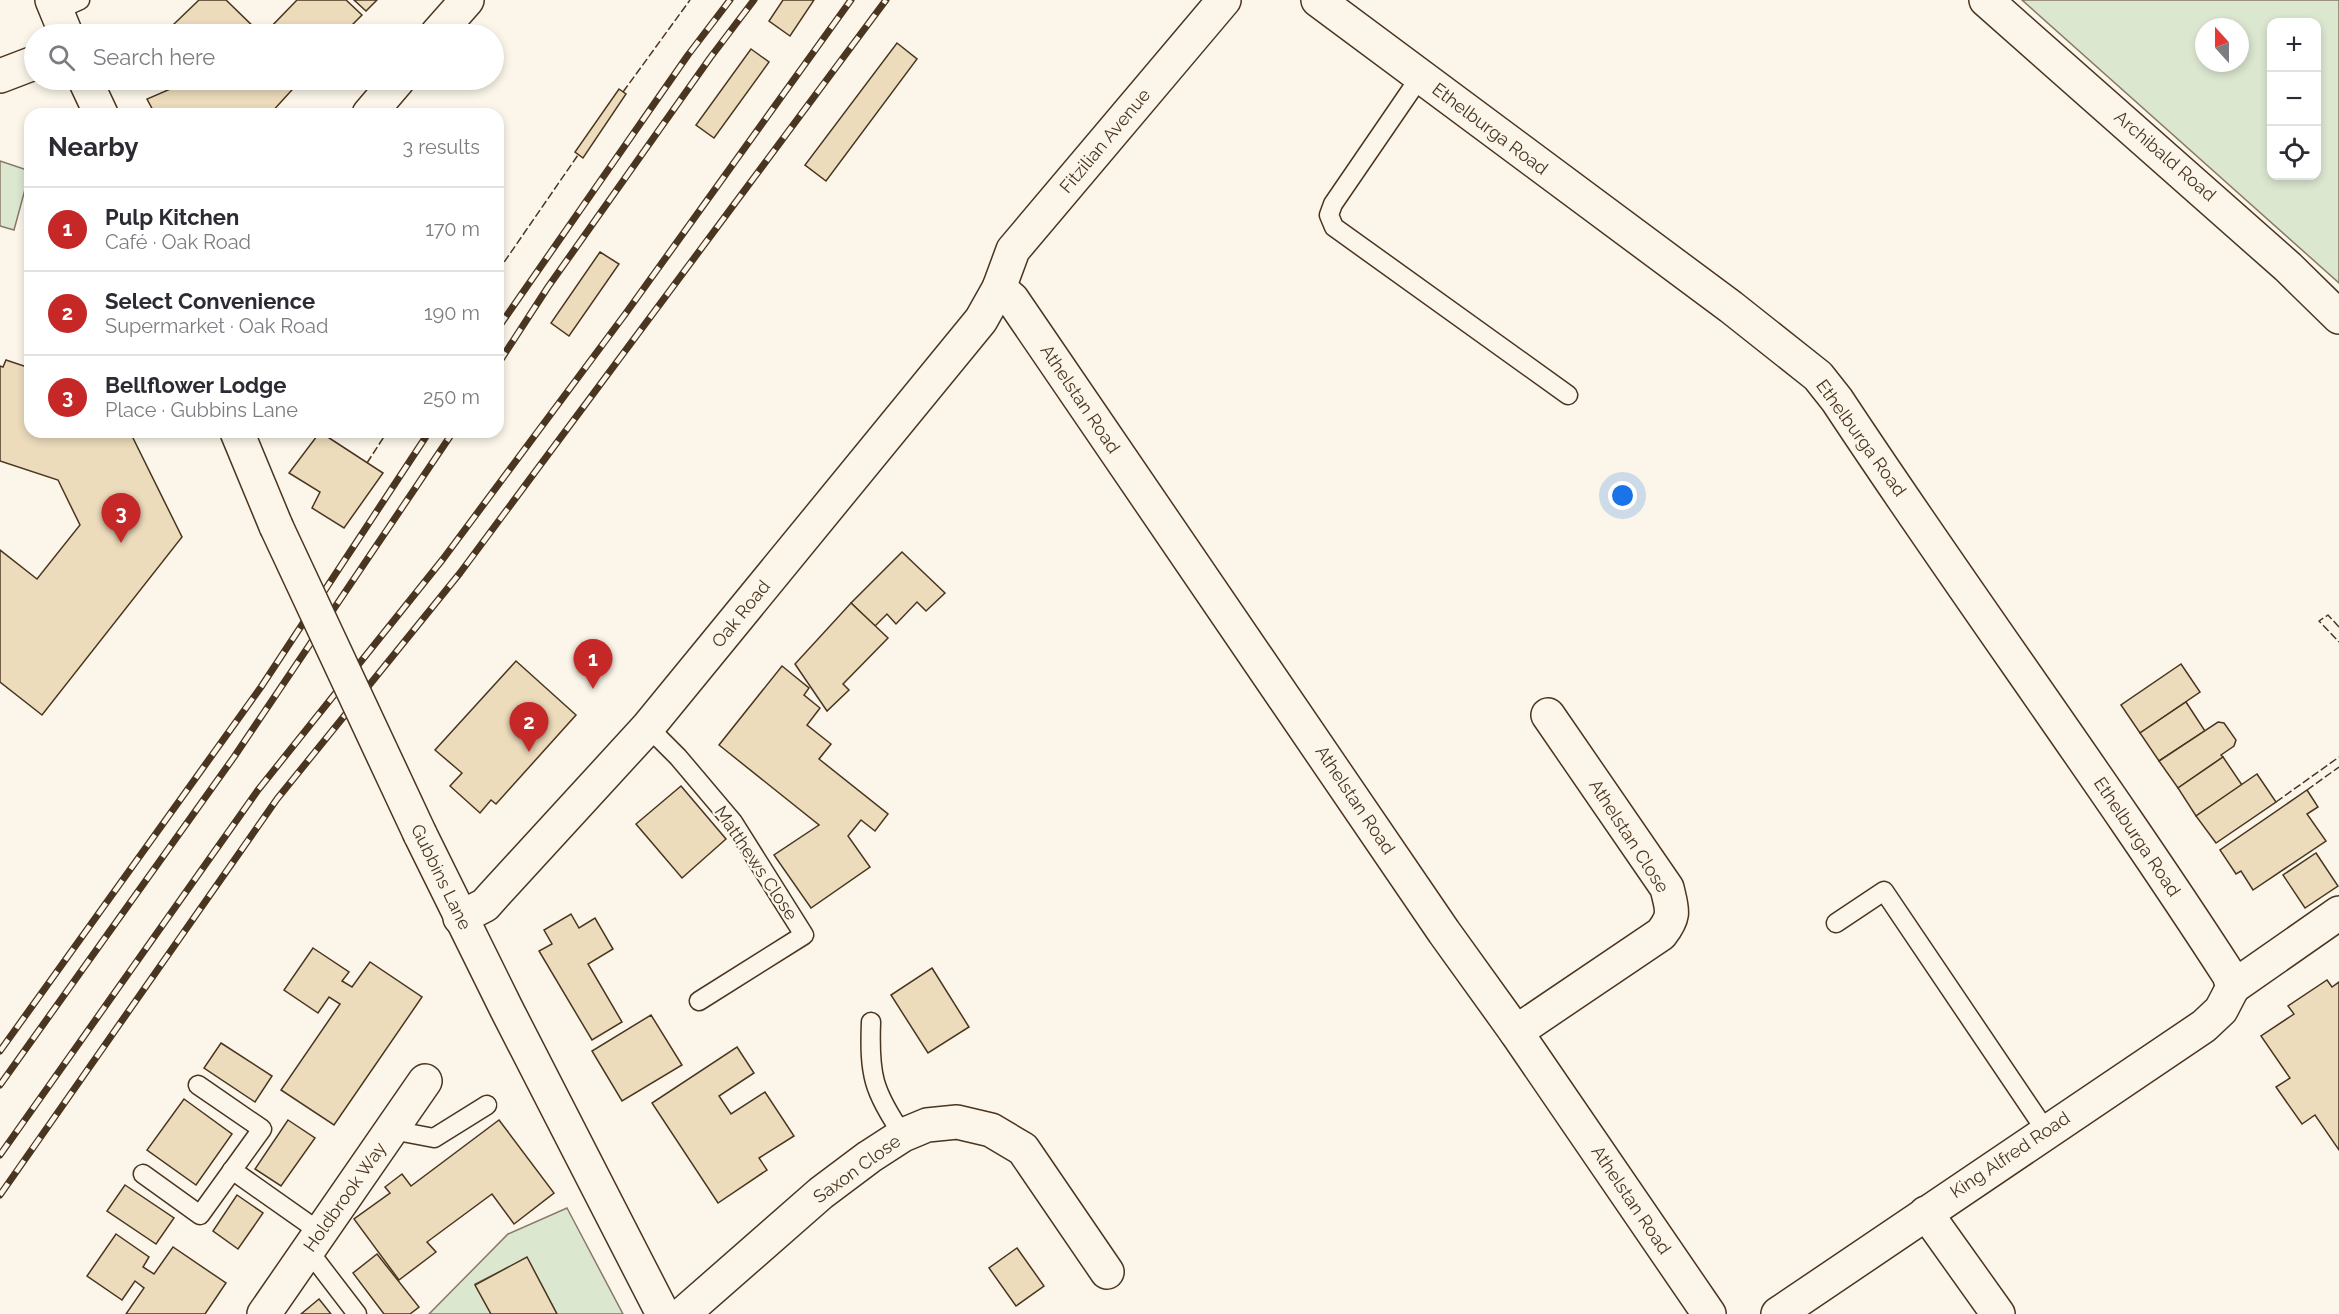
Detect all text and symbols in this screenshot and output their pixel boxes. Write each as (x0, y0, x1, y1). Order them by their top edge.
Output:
north arrow (2195, 18, 2249, 72)
map controls (2267, 18, 2321, 180)
button: + (2267, 18, 2321, 72)
search box (24, 24, 504, 90)
icon: search (45, 41, 78, 74)
text: Search here (93, 44, 215, 70)
button: − (2267, 72, 2321, 126)
street label: Ethelburga Road (1428, 78, 1552, 179)
street label: Fitzilian Avenue (1055, 84, 1155, 197)
street label: Archibald Road (2110, 106, 2220, 205)
button: locate (2267, 126, 2321, 180)
text: Nearby (48, 132, 138, 162)
text: 3 results (402, 135, 480, 159)
text: Pulp Kitchen (105, 204, 239, 230)
text: 1 (63, 217, 72, 241)
text: 170 m (425, 217, 480, 241)
text: Café · Oak Road (105, 230, 251, 254)
text: Select Convenience (105, 288, 315, 314)
text: 2 (62, 301, 73, 325)
text: 190 m (424, 301, 480, 325)
text: Supermarket · Oak Road (105, 314, 328, 338)
street label: Athelstan Road (1036, 340, 1125, 457)
text: Bellflower Lodge (105, 372, 286, 398)
street label: Ethelburga Road (1812, 375, 1911, 500)
text: 3 (62, 385, 73, 409)
text: 250 m (423, 385, 480, 409)
text: Place · Gubbins Lane (105, 398, 298, 422)
your location (1608, 481, 1637, 510)
pin: 3 (102, 494, 140, 543)
street label: Oak Road (707, 576, 774, 652)
pin: 1 (574, 640, 612, 689)
pin: 2 (510, 702, 548, 752)
street label: Athelstan Road (1311, 741, 1400, 858)
street label: Ethelburga Road (2090, 773, 2185, 900)
street label: Athelstan Close (1585, 775, 1674, 897)
street label: Matthews Close (710, 802, 803, 924)
street label: Gubbins Lane (407, 821, 476, 933)
street label: King Alfred Road (1946, 1107, 2074, 1202)
street label: Saxon Close (809, 1130, 905, 1207)
street label: Holdbrook Way (299, 1138, 390, 1256)
street label: Athelstan Road (1587, 1141, 1676, 1258)

